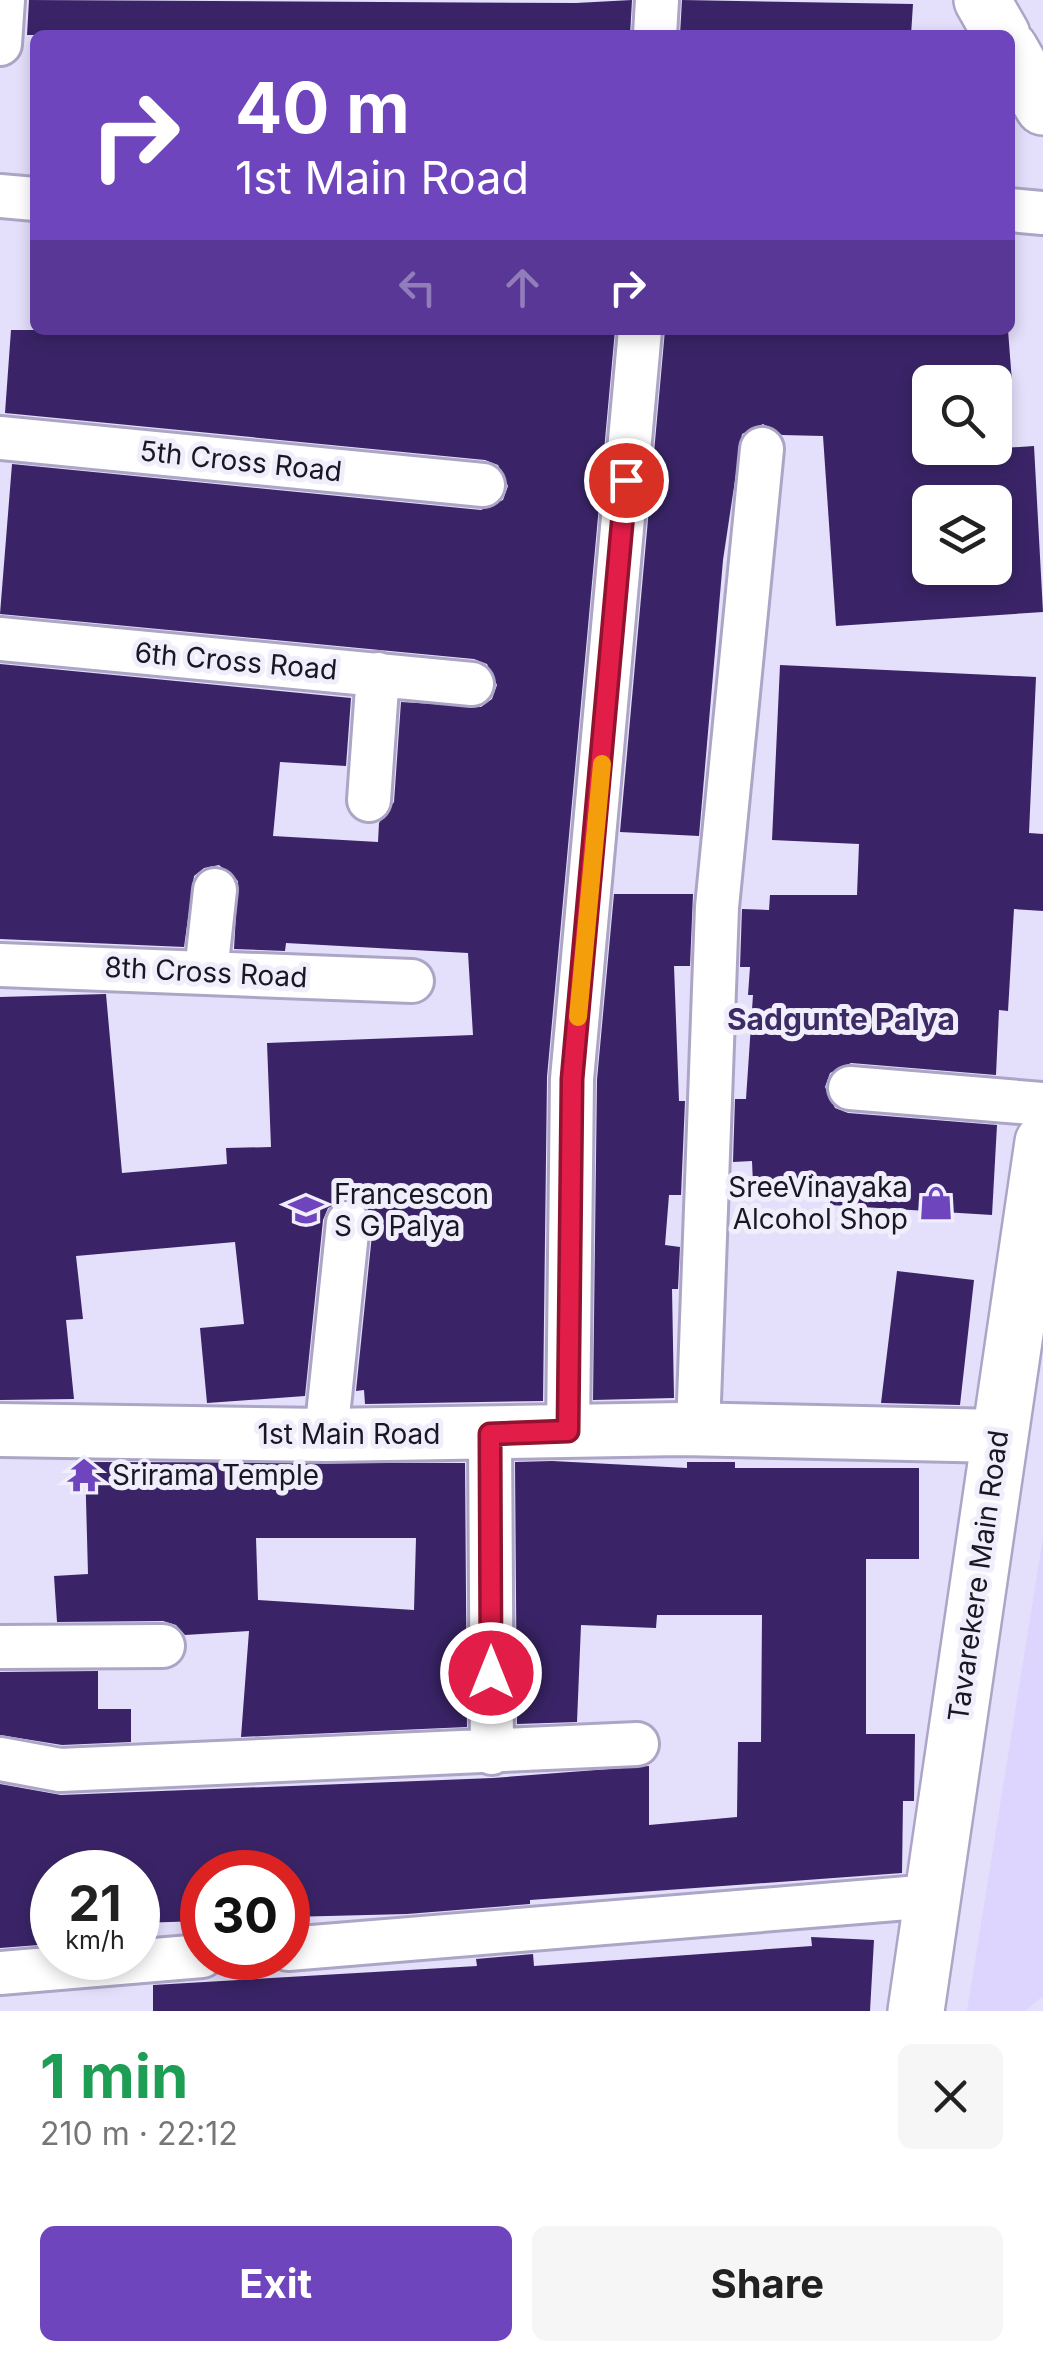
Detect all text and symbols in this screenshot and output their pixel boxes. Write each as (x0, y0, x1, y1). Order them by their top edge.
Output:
text: 40 m (235, 65, 410, 150)
icon: right (70, 70, 200, 200)
text: 1st Main Road (235, 150, 529, 205)
icon: left (390, 260, 445, 315)
icon: ahead (495, 260, 550, 315)
icon: right (600, 260, 655, 315)
map controls (912, 365, 1012, 585)
button: search (912, 365, 1012, 465)
street label: 5th Cross Road (138, 433, 344, 489)
pin (584, 438, 669, 523)
icon: arrive (599, 453, 654, 508)
button: layers (912, 485, 1012, 585)
street label: 6th Cross Road (133, 635, 339, 687)
street label: 8th Cross Road (104, 950, 308, 994)
district label: Sadgunte Palya (727, 1001, 955, 1037)
place label: SreeVinayaka Alcohol Shop (728, 1170, 908, 1236)
place label: Francescon S G Palya (334, 1177, 489, 1243)
shop icon: SreeVinayaka Alcohol Shop (917, 1184, 955, 1222)
school or university icon: Francescon S G Palya (287, 1191, 325, 1229)
street label: 1st Main Road (258, 1417, 440, 1451)
street label: Tavarekere Main Road (941, 1428, 1015, 1724)
temple icon: Srirama Temple (65, 1456, 103, 1494)
place label: Srirama Temple (112, 1458, 319, 1492)
position arrow (439, 1621, 543, 1725)
speed limit sign: 30 (180, 1850, 310, 1980)
text: 21 (68, 1873, 122, 1933)
text: km/h (65, 1925, 125, 1955)
text: 1 min (40, 2040, 188, 2112)
button: close (898, 2044, 1003, 2149)
text: 210 m · 22:12 (40, 2114, 238, 2153)
button: Exit (40, 2226, 512, 2341)
button: Share (532, 2226, 1003, 2341)

